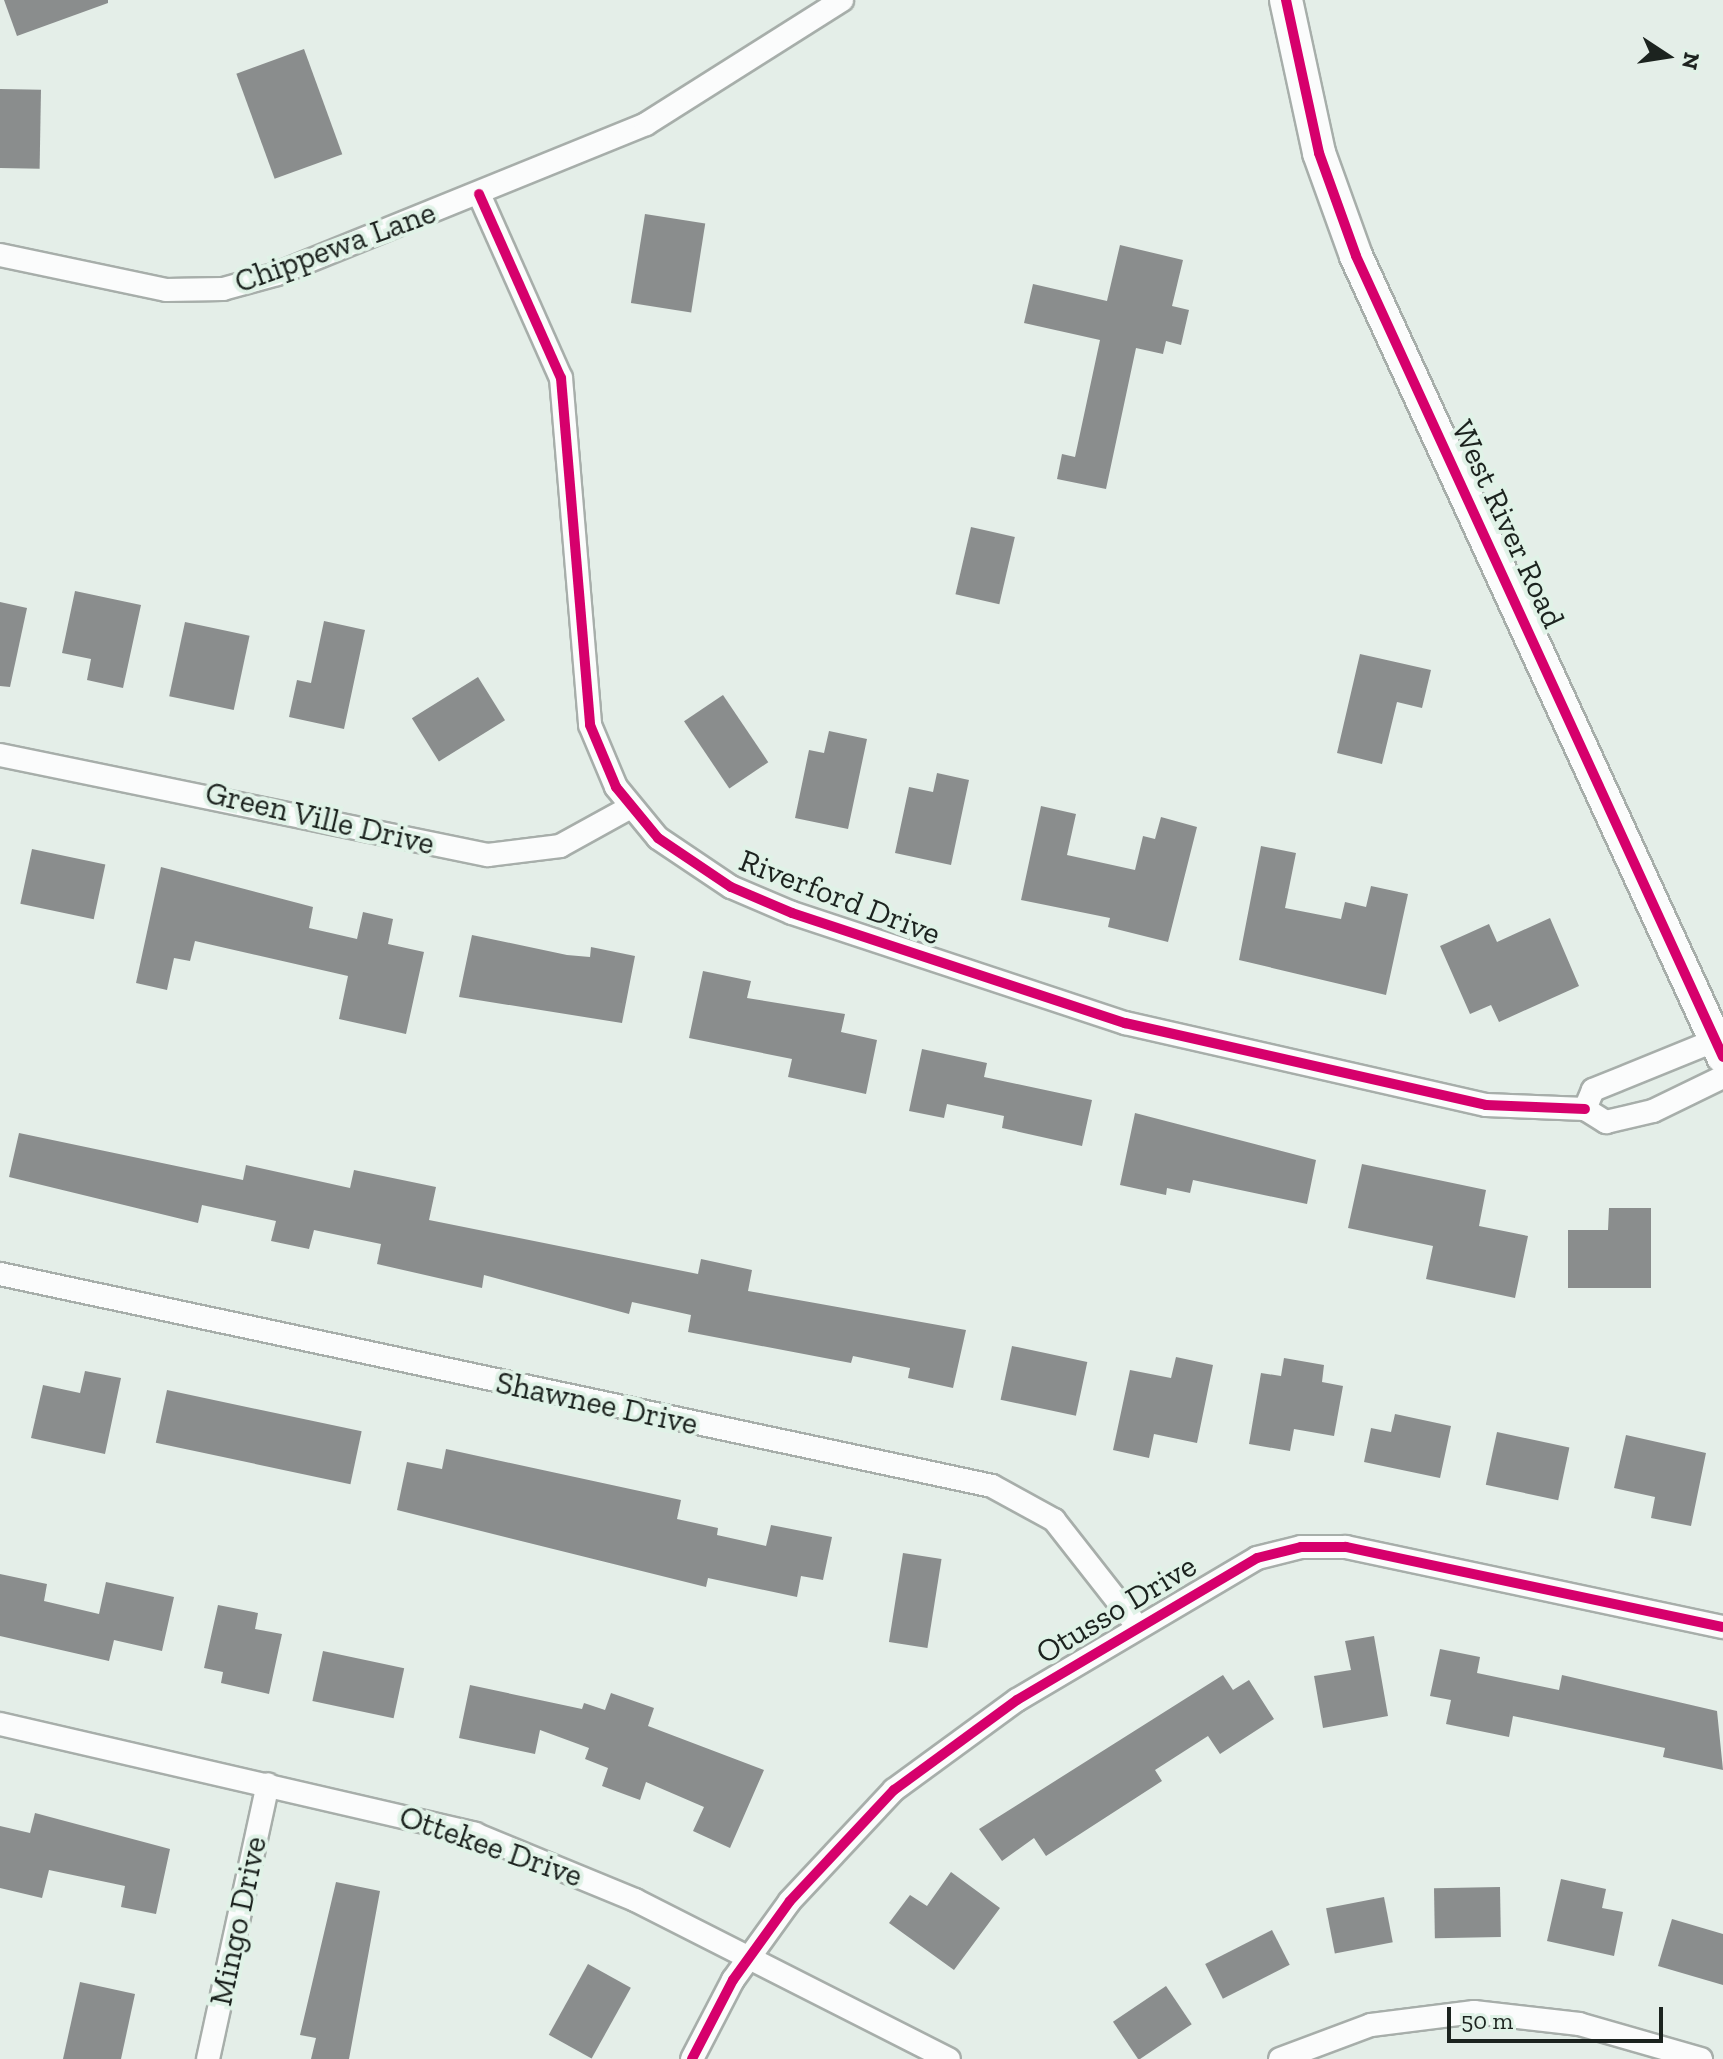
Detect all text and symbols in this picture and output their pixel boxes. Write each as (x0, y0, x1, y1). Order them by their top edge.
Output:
north arrow (1627, 16, 1707, 96)
text: N (1676, 50, 1706, 72)
street label: Chippewa Lane (229, 193, 441, 301)
street label: West River Road (1443, 414, 1573, 634)
street label: Green Ville Drive (201, 773, 439, 863)
street label: Riverford Drive (734, 841, 946, 953)
street label: Shawnee Drive (493, 1363, 701, 1443)
street label: Otusso Drive (1029, 1546, 1203, 1672)
street label: Ottekee Drive (395, 1797, 587, 1895)
street label: Mingo Drive (201, 1833, 275, 2009)
scale bar (1451, 1991, 1667, 2041)
text: 50 m (1461, 2006, 1513, 2035)

